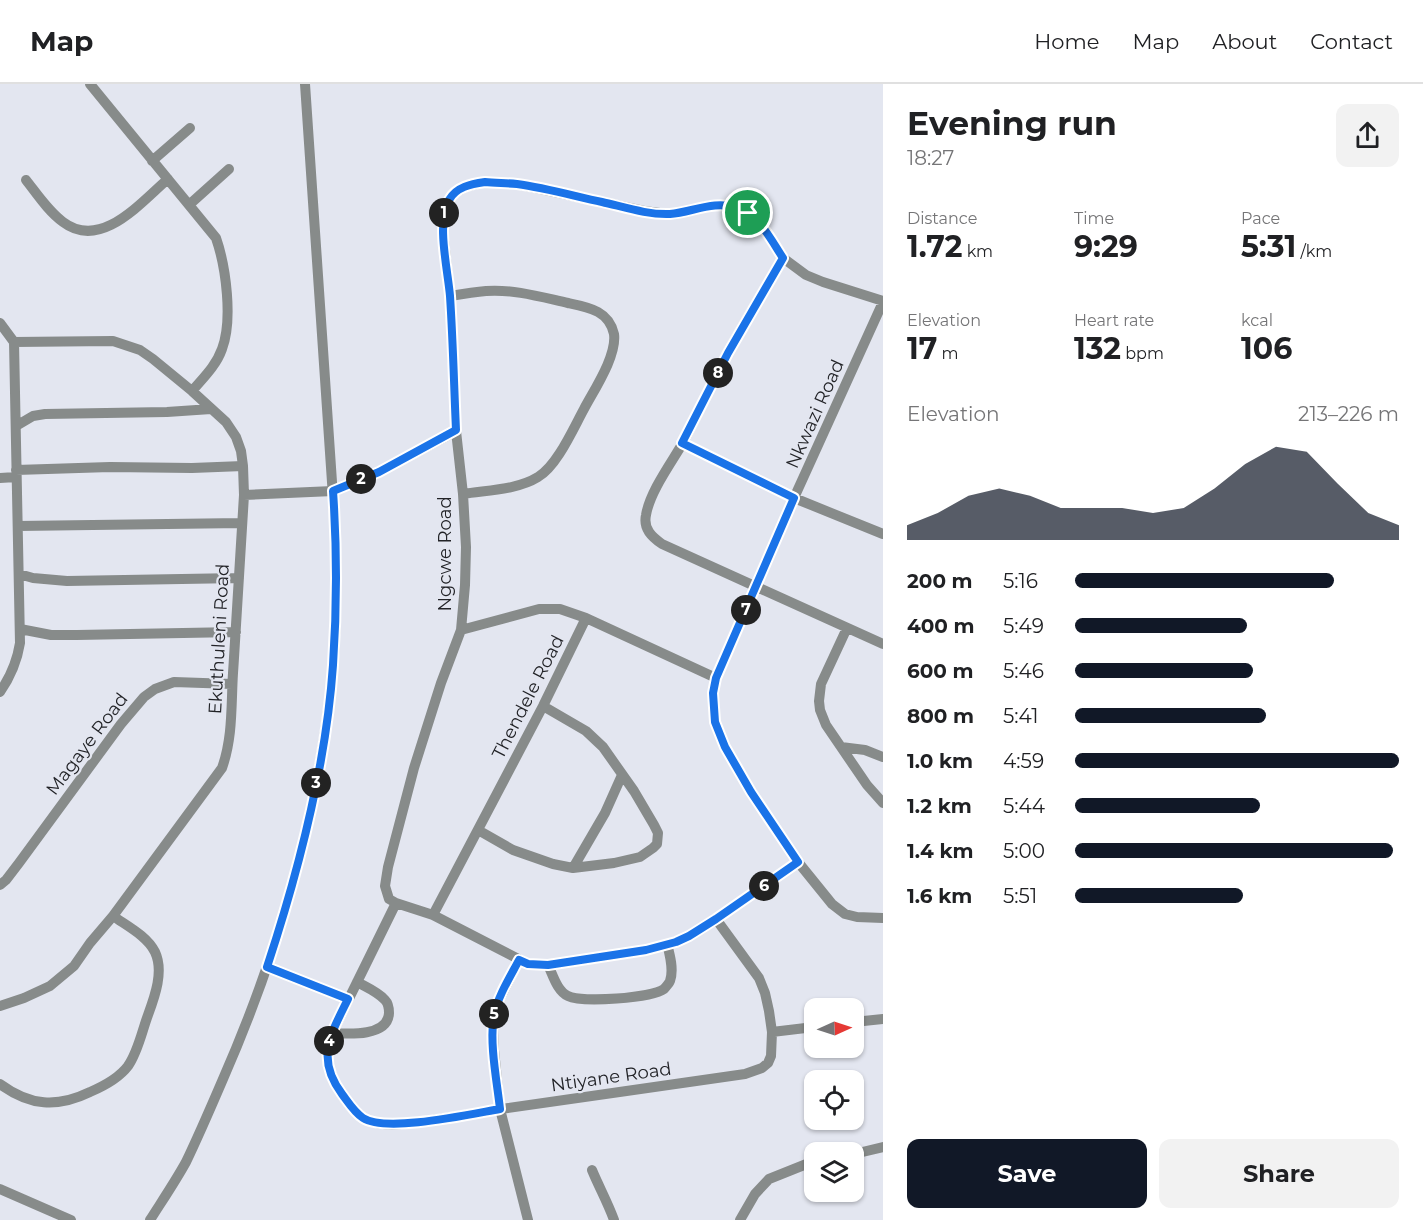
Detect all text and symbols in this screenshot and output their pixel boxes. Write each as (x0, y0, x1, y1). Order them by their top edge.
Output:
text: Map (30, 24, 93, 58)
text: Home (1034, 29, 1099, 54)
text: Map (1132, 29, 1179, 54)
text: About (1212, 29, 1277, 54)
text: Contact (1310, 29, 1393, 54)
text: Evening run (907, 103, 1117, 143)
button: share (1336, 104, 1399, 167)
text: 18:27 (907, 146, 954, 170)
pin (722, 187, 773, 238)
icon: arrive (731, 196, 764, 229)
pin: 1 (429, 198, 459, 228)
text: 1 (441, 203, 447, 222)
text: Distance (907, 209, 977, 228)
text: Time (1074, 209, 1114, 228)
text: Pace (1241, 209, 1280, 228)
text: 1.72 (907, 228, 962, 265)
text: 9:29 (1074, 228, 1138, 265)
text: 5:31 (1241, 228, 1296, 265)
text: km (962, 242, 993, 261)
text: /km (1296, 242, 1332, 261)
text: Elevation (907, 311, 981, 330)
text: Heart rate (1074, 311, 1154, 330)
text: kcal (1241, 311, 1273, 330)
text: 17 (907, 330, 937, 367)
text: 132 (1074, 330, 1121, 367)
text: 106 (1241, 330, 1292, 367)
text: m (937, 344, 959, 363)
text: bpm (1121, 344, 1164, 363)
street label: Nkwazi Road (781, 356, 849, 472)
pin: 8 (703, 358, 733, 388)
text: 8 (713, 363, 723, 382)
text: Elevation (907, 402, 999, 426)
text: 213–226 m (1298, 402, 1399, 426)
pin: 2 (346, 464, 376, 494)
text: 2 (356, 469, 366, 488)
street label: Ngcwe Road (434, 496, 456, 612)
street label: Ekuthuleni Road (204, 563, 234, 715)
text: 200 m (907, 569, 973, 593)
text: 5:16 (1003, 569, 1038, 593)
pin: 7 (731, 595, 761, 625)
text: 7 (741, 600, 751, 619)
text: 400 m (907, 614, 975, 638)
text: 5:49 (1003, 614, 1044, 638)
street label: Thendele Road (487, 631, 569, 763)
text: 600 m (907, 659, 974, 683)
text: 5:46 (1003, 659, 1044, 683)
street label: Magaye Road (41, 688, 133, 800)
text: 800 m (907, 704, 974, 728)
text: 5:41 (1003, 704, 1039, 728)
text: 1.0 km (907, 749, 973, 773)
text: 4:59 (1003, 749, 1044, 773)
pin: 3 (301, 768, 331, 798)
text: 3 (311, 773, 321, 792)
text: 1.2 km (907, 794, 972, 818)
text: 5:44 (1003, 794, 1045, 818)
text: 1.4 km (907, 839, 974, 863)
text: 5:00 (1003, 839, 1045, 863)
pin: 6 (749, 871, 779, 901)
text: 6 (759, 876, 769, 895)
text: 1.6 km (907, 884, 972, 908)
text: 5:51 (1003, 884, 1037, 908)
north arrow (804, 998, 864, 1058)
map controls (804, 998, 864, 1202)
pin: 5 (479, 999, 509, 1029)
text: 5 (489, 1004, 499, 1023)
pin: 4 (314, 1026, 344, 1056)
text: 4 (323, 1031, 335, 1050)
street label: Ntiyane Road (549, 1058, 673, 1096)
button: locate (804, 1070, 864, 1130)
button: Save (907, 1139, 1147, 1208)
button: Share (1159, 1139, 1399, 1208)
button: layers (804, 1142, 864, 1202)

